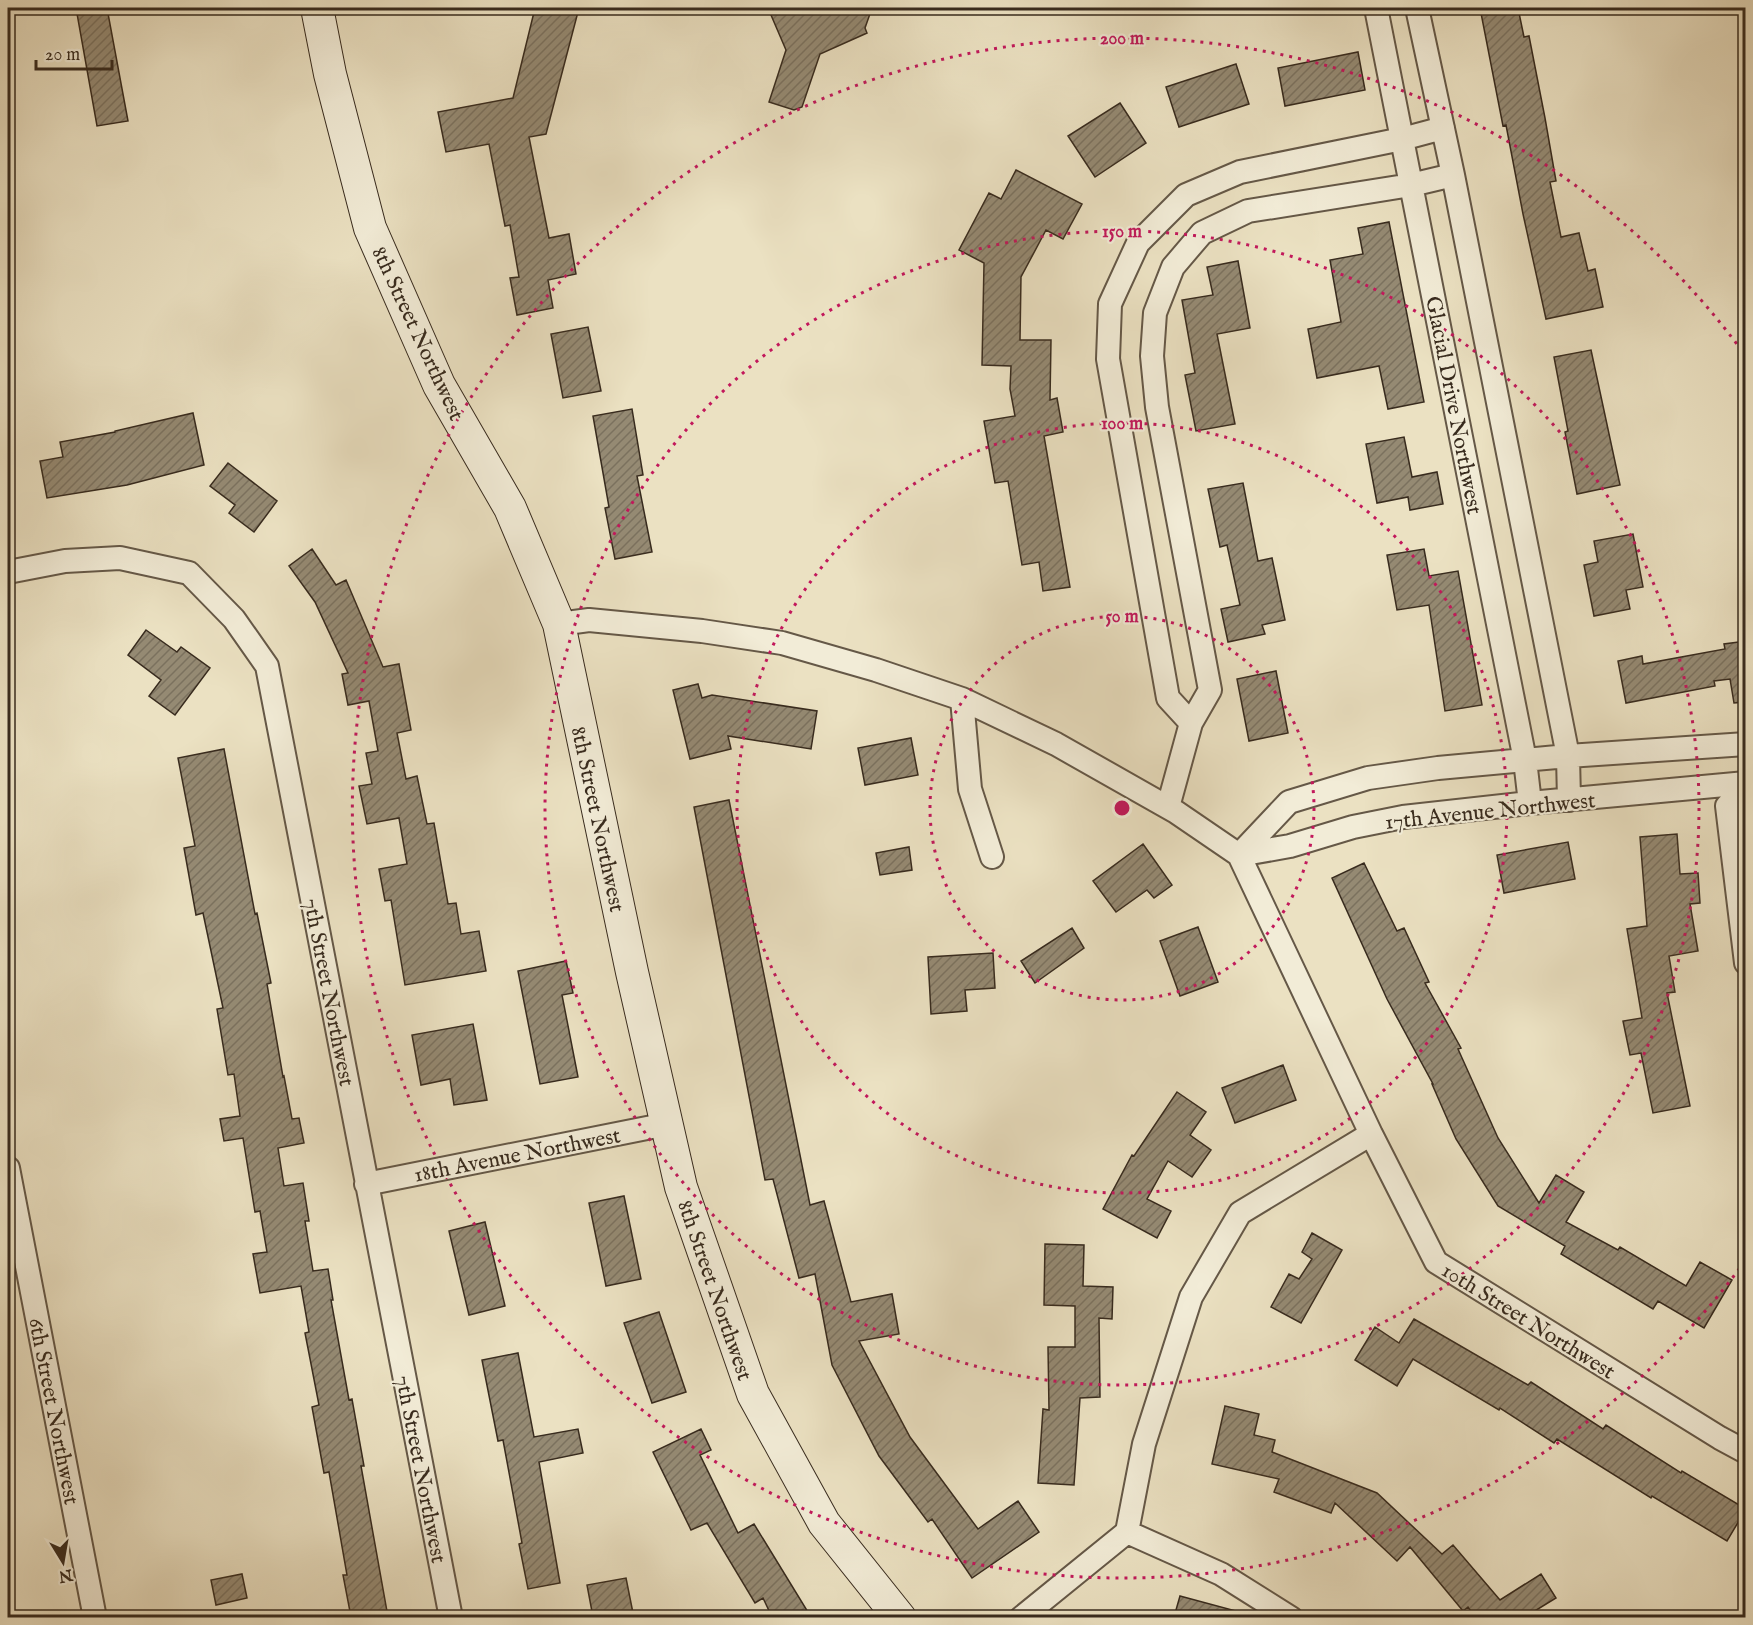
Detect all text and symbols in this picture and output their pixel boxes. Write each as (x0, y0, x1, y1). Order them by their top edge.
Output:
text: 200 m (1100, 28, 1144, 51)
scale bar (36, 33, 112, 71)
text: 20 m (45, 44, 80, 67)
text: 150 m (1102, 221, 1142, 244)
street label: 8th Street Northwest (365, 242, 470, 426)
street label: Glacial Drive Northwest (1418, 294, 1488, 517)
text: 100 m (1101, 413, 1143, 436)
text: 50 m (1105, 606, 1139, 629)
street label: 8th Street Northwest (564, 724, 630, 915)
street label: 17th Avenue Northwest (1384, 787, 1597, 837)
centre of rings (1112, 798, 1132, 818)
street label: 7th Street Northwest (296, 896, 360, 1089)
street label: 18th Avenue Northwest (412, 1122, 623, 1190)
street label: 8th Street Northwest (670, 1197, 758, 1385)
street label: 10th Street Northwest (1436, 1257, 1620, 1387)
street label: 6th Street Northwest (21, 1316, 85, 1508)
street label: 7th Street Northwest (388, 1373, 452, 1566)
north arrow (33, 1532, 93, 1592)
text: N (57, 1563, 75, 1586)

